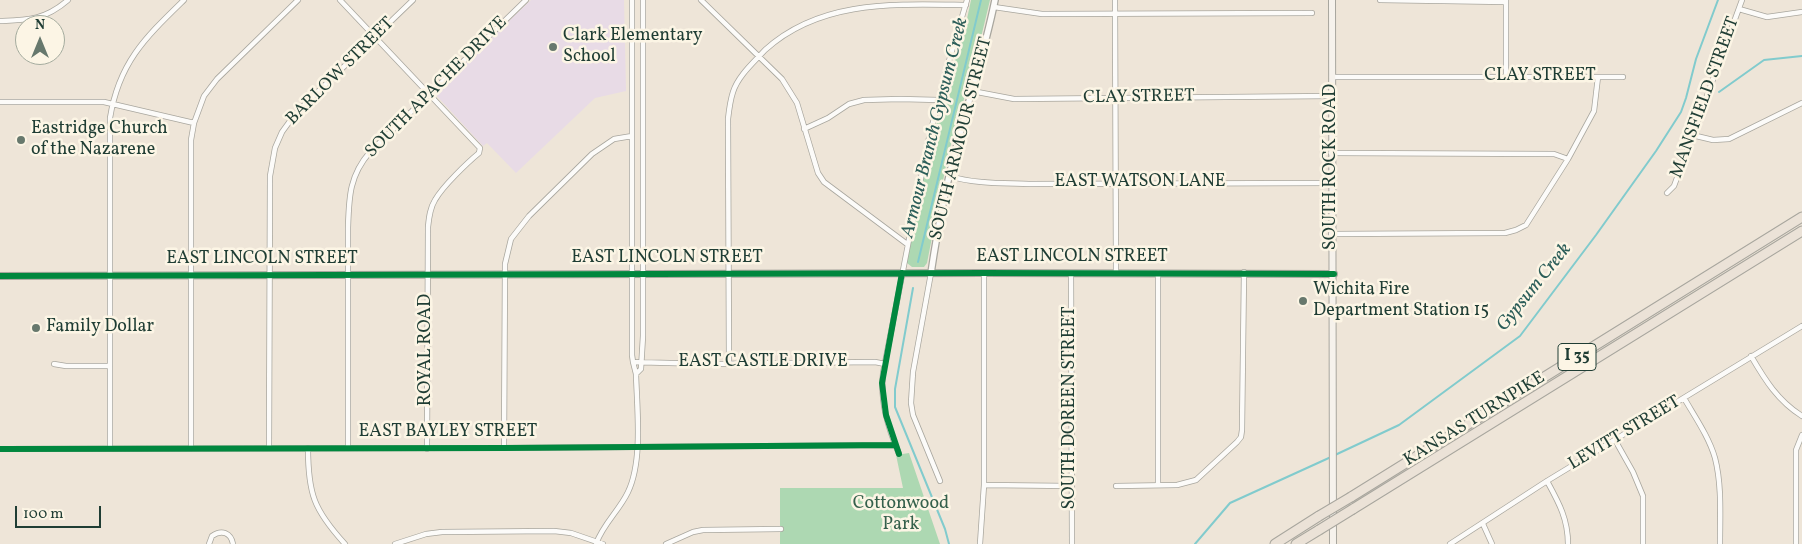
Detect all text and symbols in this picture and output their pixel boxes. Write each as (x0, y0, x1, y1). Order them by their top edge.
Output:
street label: SOUTH APACHE DRIVE (362, 13, 512, 163)
street label: BARLOW STREET (283, 14, 399, 130)
street label: MANSFIELD STREET (1667, 14, 1745, 182)
north arrow (15, 15, 65, 65)
text: N (35, 16, 45, 35)
water label: Armour Branch Gypsum Creek (898, 16, 974, 240)
place label: Clark Elementary School (563, 26, 703, 68)
street label: SOUTH ARMOUR STREET (926, 35, 998, 243)
marker: Clark Elementary School (547, 41, 559, 53)
street label: CLAY STREET (1484, 66, 1596, 88)
street label: SOUTH ROCK ROAD (1321, 84, 1343, 250)
street label: CLAY STREET (1083, 86, 1195, 110)
place label: Eastridge Church of the Nazarene (31, 119, 168, 162)
marker: Eastridge Church of the Nazarene (15, 134, 27, 146)
street label: EAST WATSON LANE (1054, 172, 1226, 194)
water label: Gypsum Creek (1493, 239, 1577, 337)
street label: EAST LINCOLN STREET (976, 247, 1168, 269)
street label: EAST LINCOLN STREET (571, 248, 763, 270)
street label: EAST LINCOLN STREET (166, 249, 358, 271)
place label: Wichita Fire Department Station 15 (1313, 280, 1489, 322)
street label: ROYAL ROAD (416, 294, 438, 406)
marker: Wichita Fire Department Station 15 (1297, 295, 1309, 307)
street label: SOUTH DOREEN STREET (1060, 306, 1082, 510)
place label: Family Dollar (46, 317, 154, 339)
marker: Family Dollar (30, 322, 42, 334)
road number: I 35 (1558, 344, 1596, 371)
street label: EAST CASTLE DRIVE (678, 352, 848, 374)
street label: KANSAS TURNPIKE (1400, 368, 1550, 472)
street label: LEVITT STREET (1565, 392, 1685, 476)
street label: EAST BAYLEY STREET (359, 422, 537, 444)
park label: Cottonwood Park (853, 494, 949, 536)
scale bar (18, 496, 104, 528)
text: 100 m (23, 504, 63, 525)

